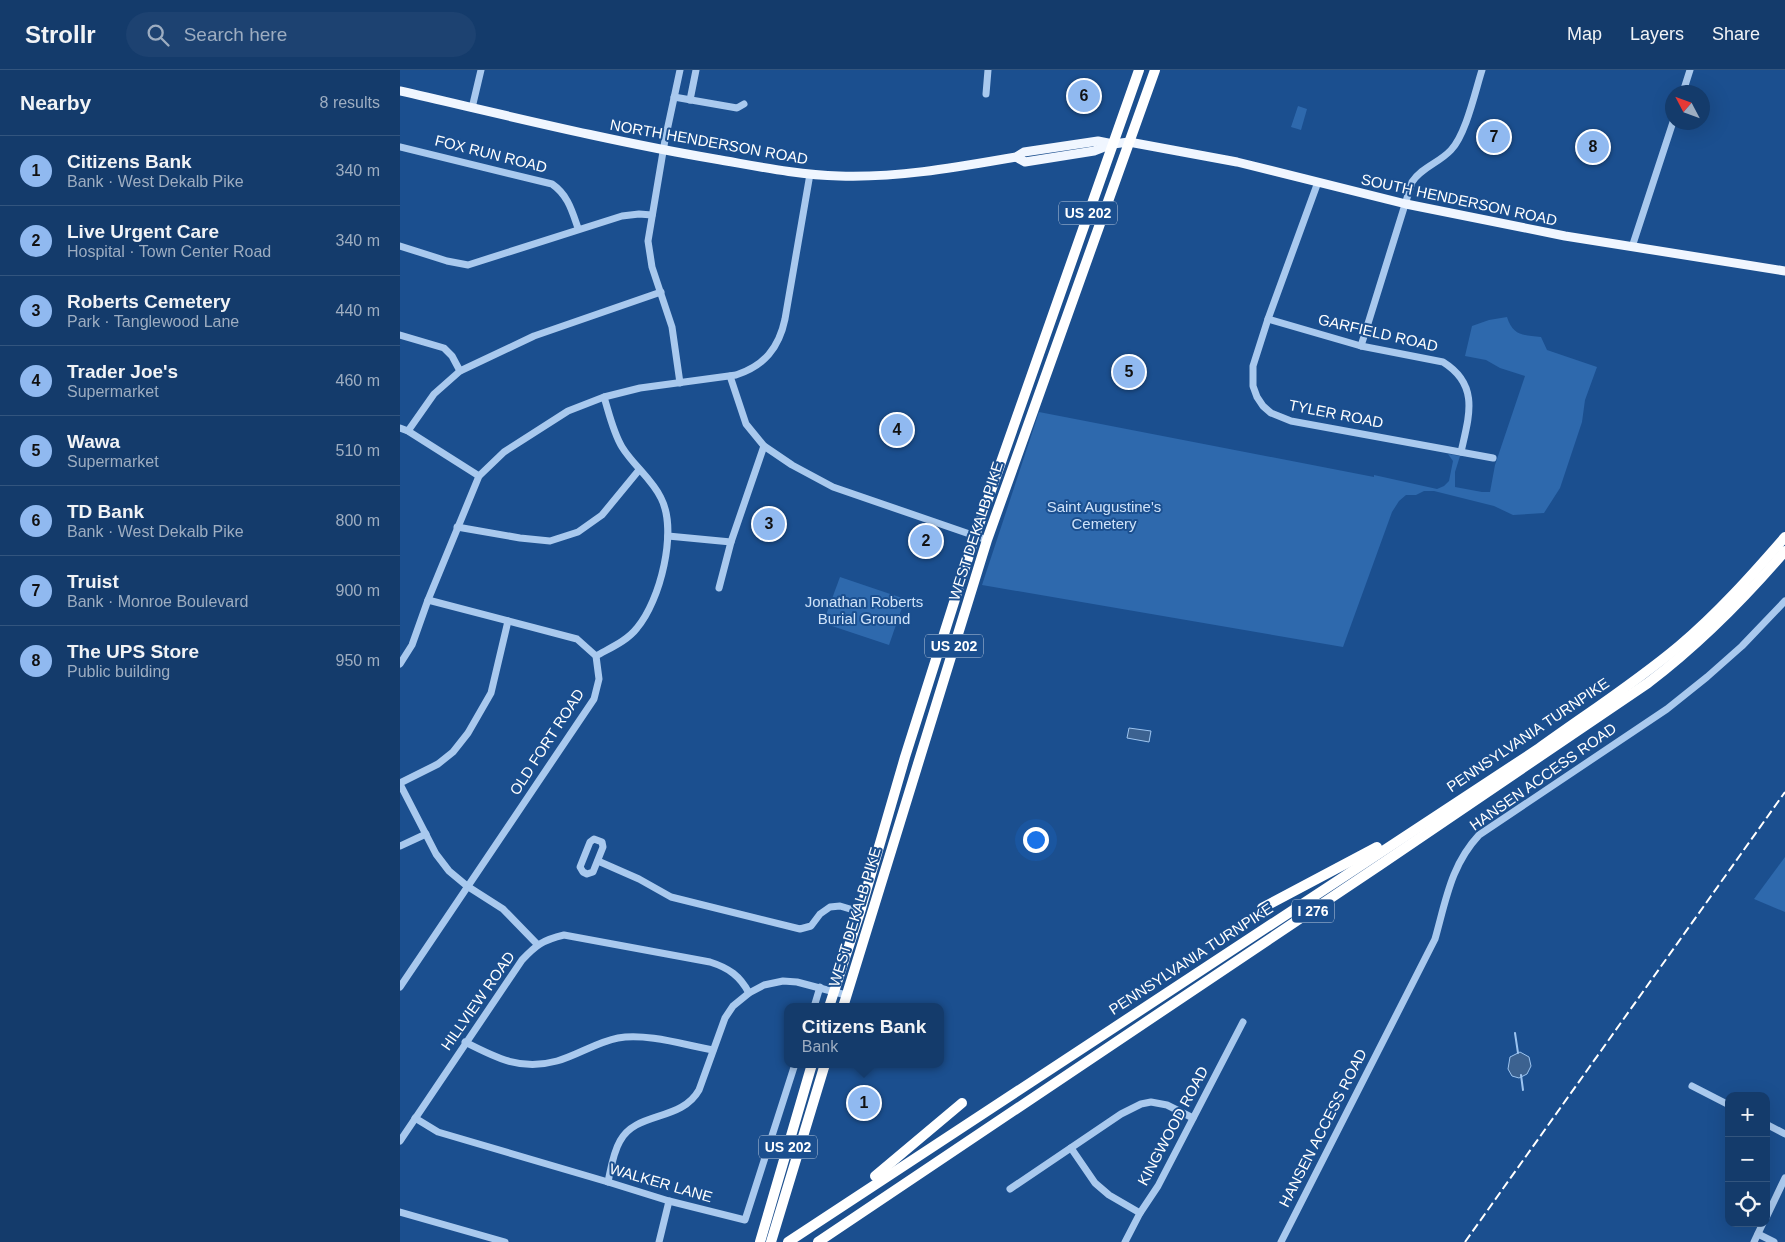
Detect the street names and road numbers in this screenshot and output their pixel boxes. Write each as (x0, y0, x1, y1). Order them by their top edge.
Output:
street label: NORTH HENDERSON ROAD (609, 116, 809, 167)
street label: FOX RUN ROAD (433, 131, 549, 176)
street label: SOUTH HENDERSON ROAD (1360, 170, 1559, 229)
road number: US 202 (1059, 202, 1117, 224)
street label: GARFIELD ROAD (1317, 310, 1440, 355)
street label: TYLER ROAD (1287, 396, 1385, 431)
street label: WEST DEKALB PIKE (945, 459, 1006, 602)
road number: US 202 (925, 634, 983, 658)
street label: PENNSYLVANIA TURNPIKE (1443, 674, 1612, 795)
street label: OLD FORT ROAD (506, 685, 587, 798)
street label: HANSEN ACCESS ROAD (1466, 719, 1619, 834)
street label: WEST DEKALB PIKE (825, 845, 884, 989)
street label: PENNSYLVANIA TURNPIKE (1106, 899, 1276, 1018)
road number: I 276 (1292, 899, 1334, 922)
street label: HILLVIEW ROAD (437, 948, 518, 1053)
street label: HANSEN ACCESS ROAD (1275, 1046, 1370, 1210)
street label: KINGWOOD ROAD (1134, 1063, 1211, 1188)
road number: US 202 (759, 1136, 817, 1158)
street label: WALKER LANE (608, 1160, 715, 1205)

